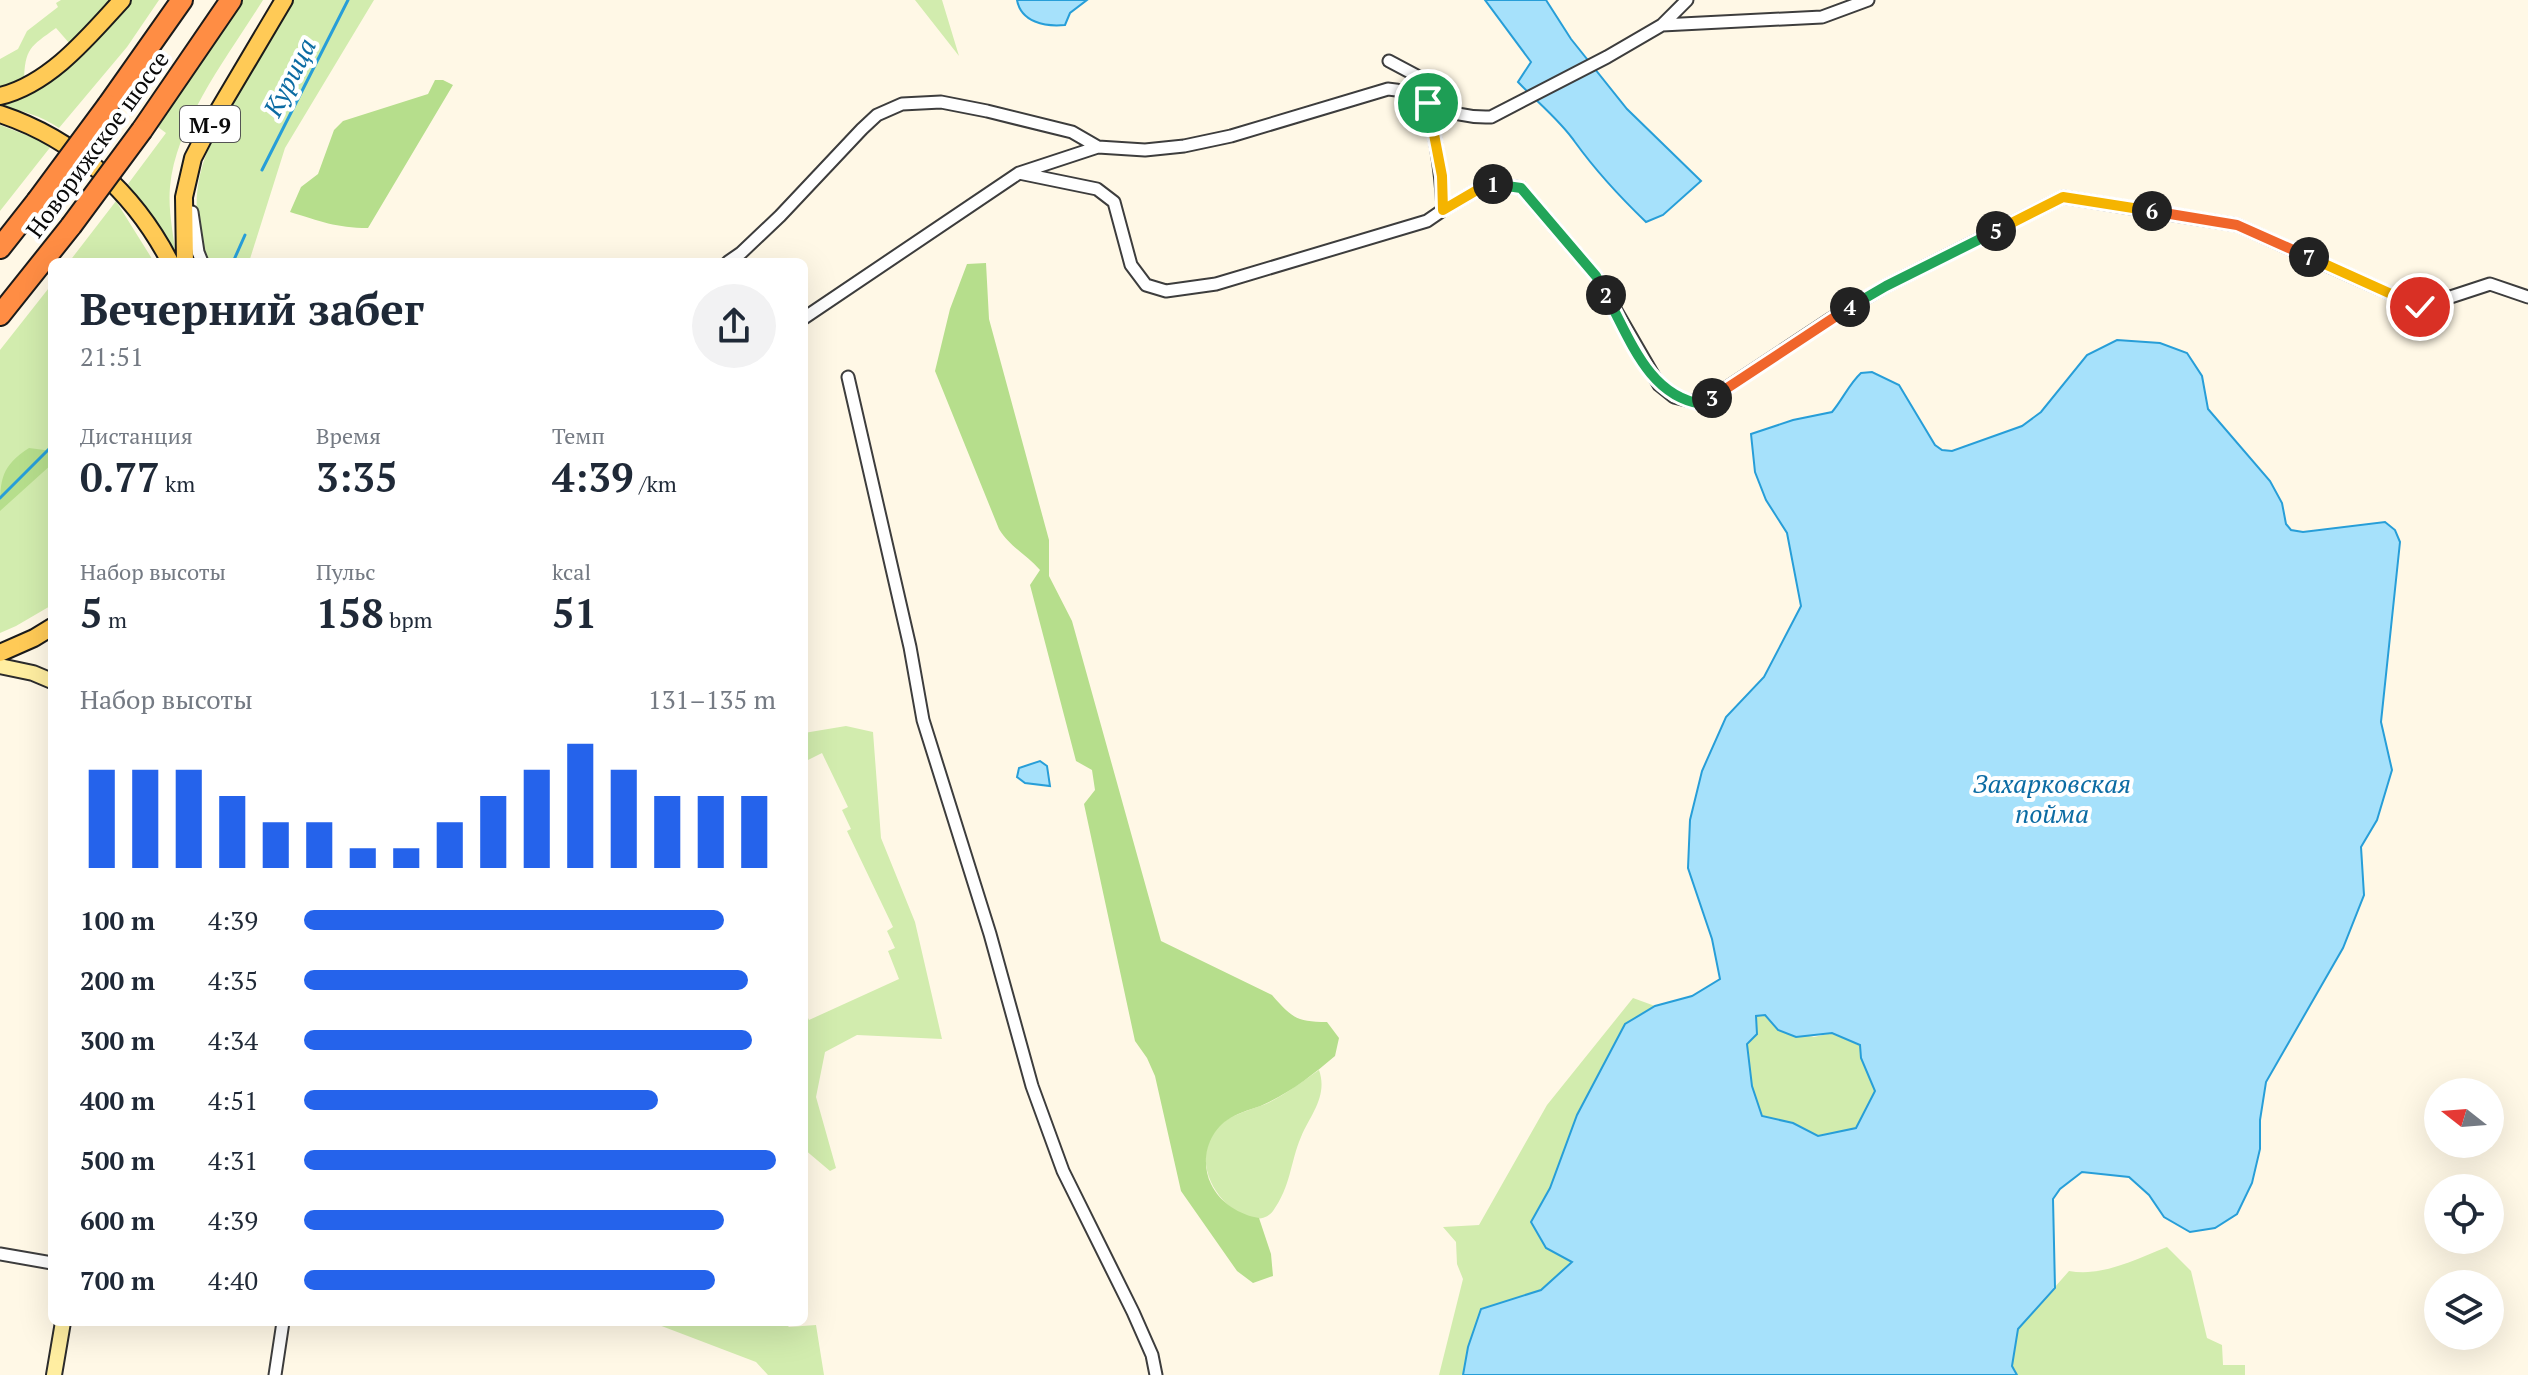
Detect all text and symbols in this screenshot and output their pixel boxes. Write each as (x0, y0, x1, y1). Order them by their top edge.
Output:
water label: Курица (254, 32, 323, 123)
street label: Новорижское шоссе (18, 44, 176, 244)
pin (1394, 69, 1462, 137)
icon: arrive (1406, 81, 1450, 125)
road number: М-9 (180, 106, 240, 142)
pin: 1 (1473, 164, 1513, 204)
text: 1 (1487, 169, 1499, 198)
pin: 6 (2132, 191, 2172, 231)
text: 6 (2146, 196, 2158, 225)
pin: 5 (1976, 211, 2016, 251)
text: 5 (1990, 216, 2002, 245)
pin: 7 (2289, 237, 2329, 277)
text: 7 (2303, 242, 2315, 271)
pin (2386, 273, 2454, 341)
pin: 2 (1586, 275, 1626, 315)
text: Вечерний забег (80, 279, 424, 338)
text: 2 (1600, 280, 1612, 309)
button: share (692, 284, 776, 368)
icon: check (2398, 285, 2442, 329)
pin: 4 (1830, 287, 1870, 327)
text: 4 (1844, 292, 1856, 321)
text: 21:51 (80, 339, 144, 373)
pin: 3 (1692, 378, 1732, 418)
text: 3 (1706, 383, 1718, 412)
text: Дистанция (80, 421, 193, 450)
text: Время (316, 421, 381, 450)
text: Темп (552, 421, 605, 450)
text: 0.77 (80, 450, 160, 503)
text: 3:35 (316, 450, 398, 503)
text: 4:39 (552, 450, 634, 503)
text: km (160, 469, 195, 498)
text: /km (634, 469, 677, 498)
text: Набор высоты (80, 557, 226, 586)
text: Пульс (316, 557, 376, 586)
text: kcal (552, 557, 591, 586)
text: 5 (80, 586, 103, 639)
text: 158 (316, 586, 384, 639)
text: 51 (552, 586, 597, 639)
text: m (103, 605, 127, 634)
text: bpm (384, 605, 433, 634)
text: Набор высоты (80, 682, 253, 716)
text: 131–135 m (648, 682, 776, 716)
water label: Захарковская пойма (1973, 766, 2131, 830)
text: 100 m (80, 903, 155, 937)
text: 4:39 (208, 903, 258, 937)
text: 200 m (80, 963, 155, 997)
text: 4:35 (208, 963, 258, 997)
text: 300 m (80, 1023, 155, 1057)
text: 4:34 (208, 1023, 258, 1057)
north arrow (2424, 1078, 2504, 1158)
map controls (2424, 1078, 2504, 1350)
text: 400 m (80, 1083, 155, 1117)
text: 4:51 (208, 1083, 258, 1117)
text: 500 m (80, 1143, 155, 1177)
text: 4:31 (208, 1143, 258, 1177)
button: locate (2424, 1174, 2504, 1254)
text: 600 m (80, 1203, 155, 1237)
text: 4:39 (208, 1203, 258, 1237)
text: 700 m (80, 1263, 155, 1297)
text: 4:40 (208, 1263, 258, 1297)
button: layers (2424, 1270, 2504, 1350)

